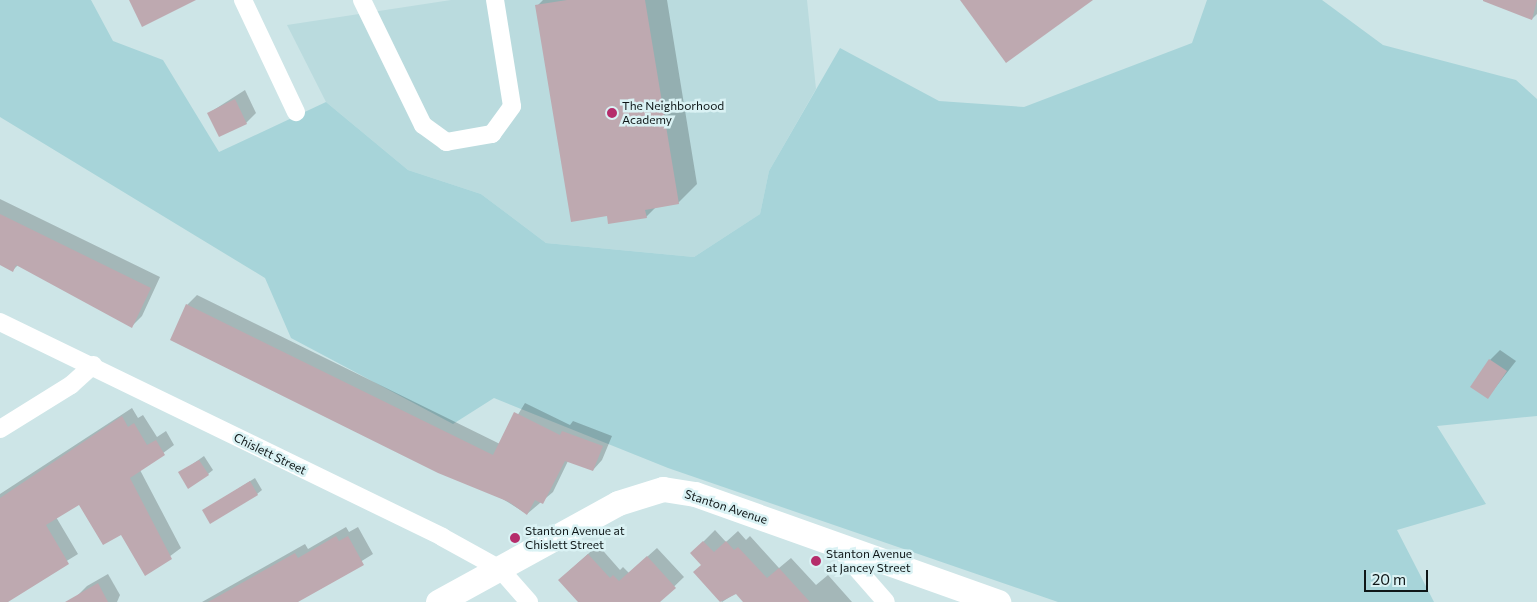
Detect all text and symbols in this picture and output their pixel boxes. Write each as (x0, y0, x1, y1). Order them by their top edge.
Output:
place label: The Neighborhood Academy (622, 99, 724, 127)
marker: The Neighborhood Academy (606, 107, 618, 119)
street label: Chislett Street (231, 430, 309, 478)
street label: Stanton Avenue (683, 487, 769, 527)
place label: Stanton Avenue at Chislett Street (525, 524, 625, 552)
marker: Stanton Avenue at Chislett Street (509, 532, 521, 544)
place label: Stanton Avenue at Jancey Street (826, 547, 912, 575)
marker: Stanton Avenue at Jancey Street (810, 555, 822, 567)
scale bar (1367, 560, 1431, 592)
text: 20 m (1372, 570, 1406, 588)

